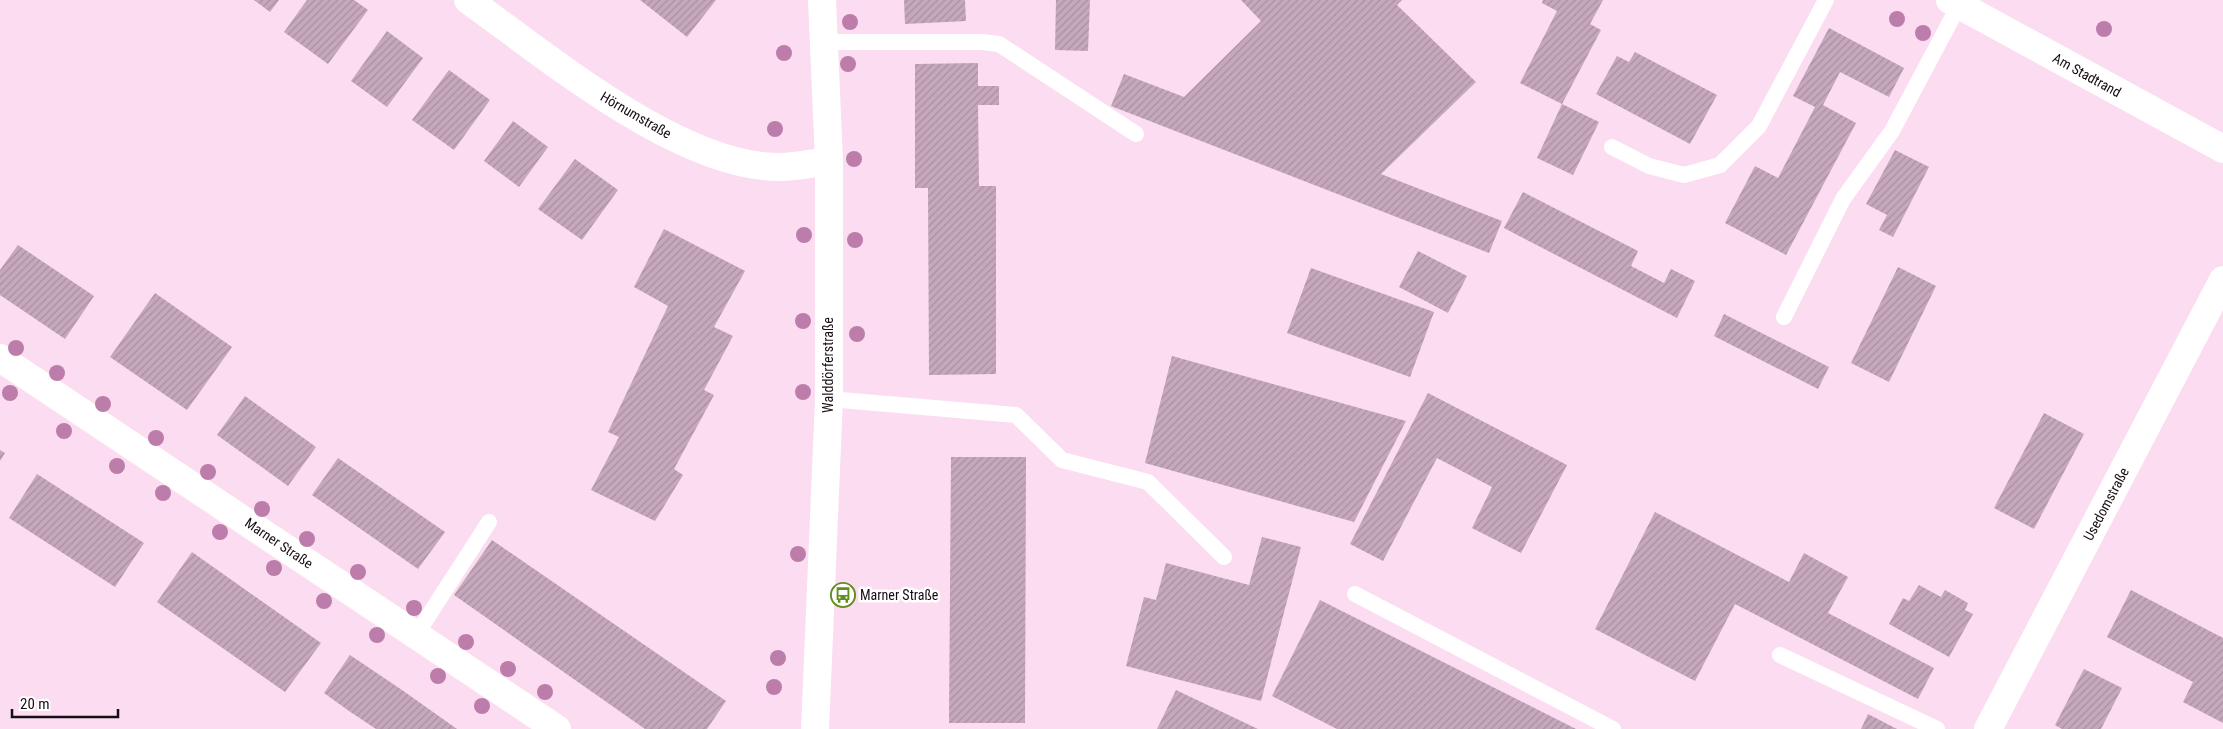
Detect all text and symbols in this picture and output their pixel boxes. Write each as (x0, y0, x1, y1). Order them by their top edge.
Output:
street label: Am Stadtrand (2050, 50, 2124, 100)
street label: Hörnumstraße (598, 88, 675, 142)
street label: Walddörferstraße (820, 317, 836, 413)
street label: Usedomstraße (2080, 464, 2132, 543)
street label: Marner Straße (242, 514, 316, 572)
bus stop icon: Marner Straße (830, 582, 856, 608)
place label: Marner Straße (860, 587, 939, 603)
scale bar (12, 686, 119, 718)
text: 20 m (20, 695, 50, 713)

